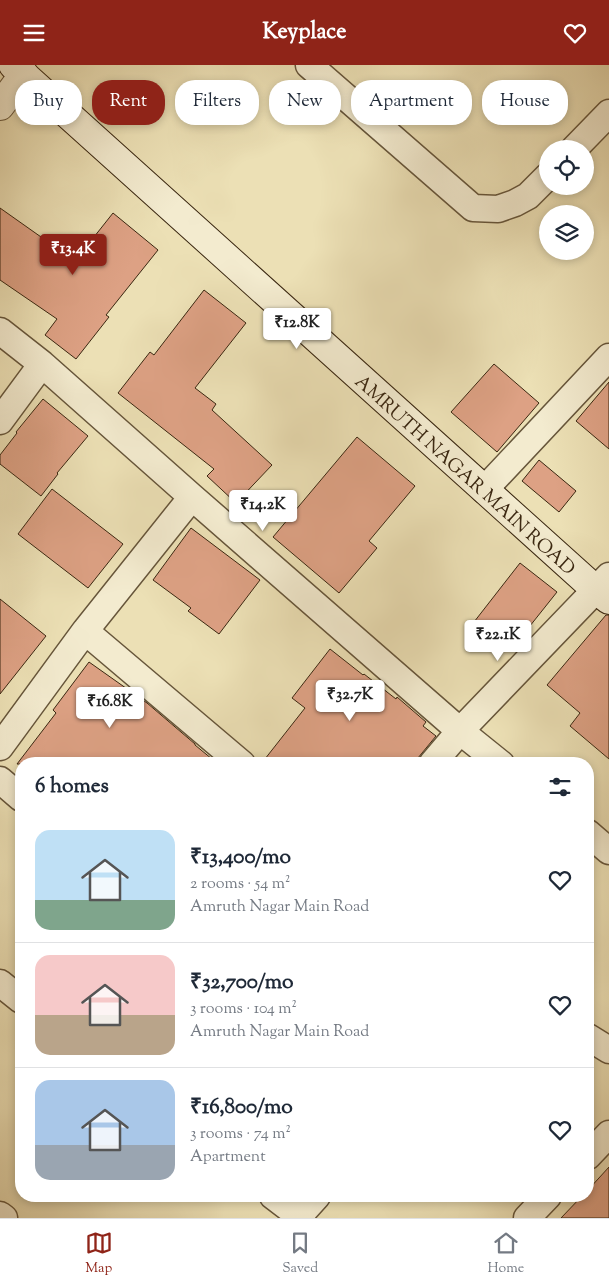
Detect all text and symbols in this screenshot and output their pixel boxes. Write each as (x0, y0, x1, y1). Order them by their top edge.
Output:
text: Keyplace (262, 17, 347, 49)
icon: menu (20, 19, 48, 47)
icon: heart (561, 19, 589, 47)
chip: Buy (15, 80, 82, 125)
chip: Rent (92, 80, 165, 125)
chip: Filters (175, 80, 259, 125)
chip: New (269, 80, 341, 125)
chip: Apartment (351, 80, 472, 125)
chip: House (482, 80, 568, 125)
map controls (539, 140, 594, 260)
button: locate (539, 140, 594, 195)
button: layers (539, 205, 594, 260)
pin: ₹13.4K (32, 233, 114, 276)
text: ₹13.4K (51, 238, 95, 261)
pin: ₹12.8K (256, 307, 338, 350)
text: ₹12.8K (274, 312, 320, 335)
street label: AMRUTH NAGAR MAIN ROAD (348, 369, 581, 582)
pin: ₹14.2K (222, 489, 304, 532)
text: ₹14.2K (240, 494, 286, 517)
pin: ₹22.1K (457, 619, 539, 662)
text: ₹22.1K (475, 624, 521, 647)
pin: ₹32.7K (309, 679, 391, 722)
text: ₹32.7K (327, 684, 373, 707)
pin: ₹16.8K (69, 687, 151, 729)
text: ₹16.8K (87, 691, 133, 714)
text: 6 homes (35, 772, 109, 802)
icon: filters (546, 773, 574, 801)
text: ₹13,400/mo (190, 843, 291, 873)
icon: home (75, 850, 135, 910)
icon: heart (546, 866, 574, 894)
text: 2 rooms · 54 m² (190, 873, 290, 896)
text: Amruth Nagar Main Road (190, 896, 369, 919)
text: ₹32,700/mo (190, 968, 293, 998)
icon: home (75, 975, 135, 1035)
icon: heart (546, 991, 574, 1019)
text: 3 rooms · 104 m² (190, 998, 297, 1021)
text: Amruth Nagar Main Road (190, 1021, 369, 1044)
text: ₹16,800/mo (190, 1093, 293, 1123)
icon: home (75, 1100, 135, 1160)
icon: heart (546, 1116, 574, 1144)
text: 3 rooms · 74 m² (190, 1123, 291, 1146)
text: Apartment (190, 1146, 266, 1169)
tab: Map (85, 1229, 113, 1279)
tab: Saved (282, 1229, 318, 1279)
tab: Home (488, 1229, 524, 1279)

